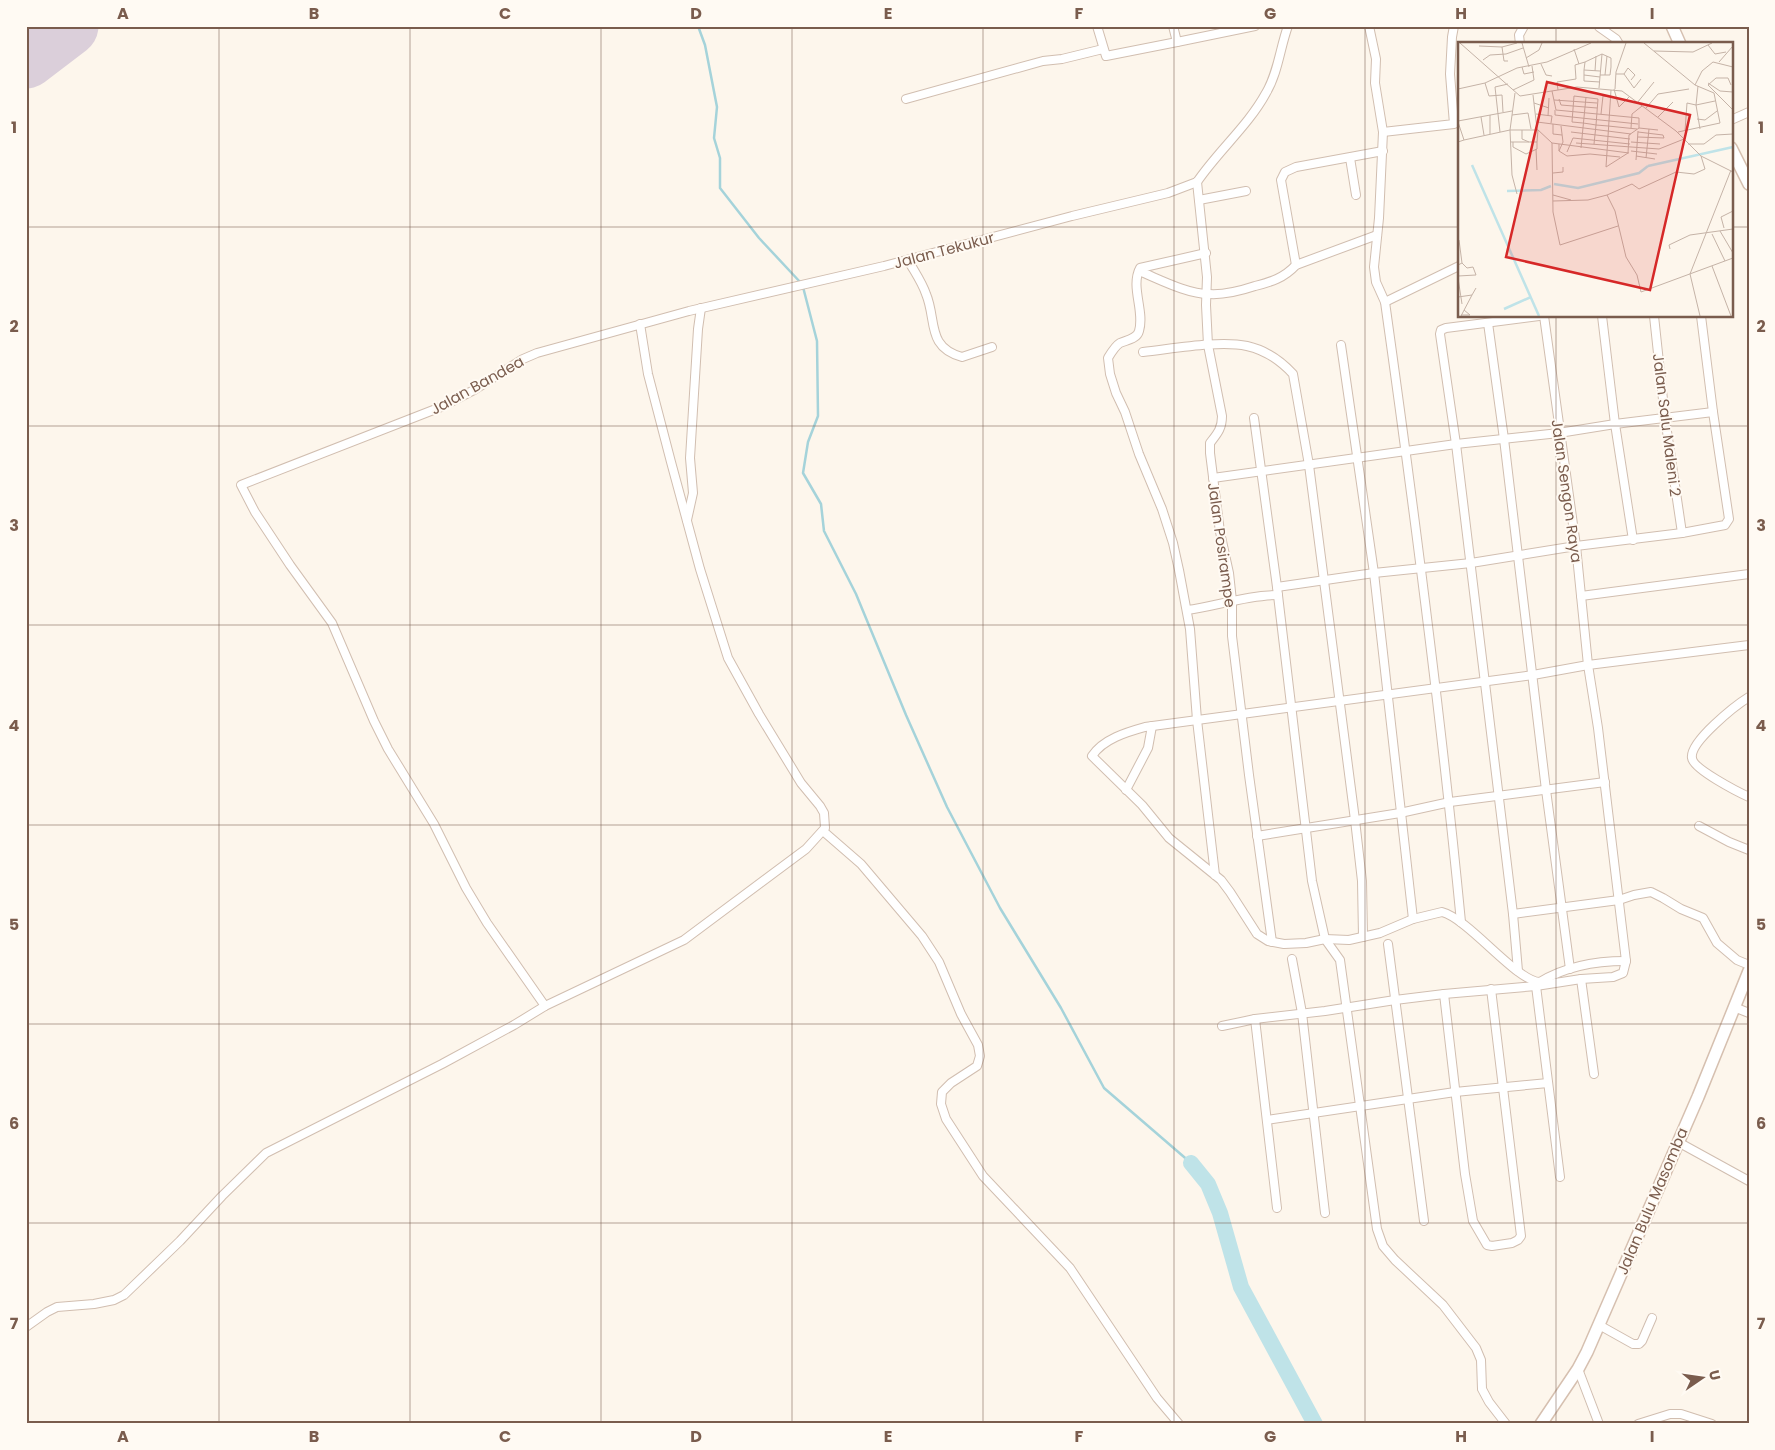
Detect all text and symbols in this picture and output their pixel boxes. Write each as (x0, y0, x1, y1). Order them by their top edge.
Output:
text: A (117, 2, 129, 25)
text: B (309, 2, 319, 25)
text: C (499, 2, 511, 25)
text: D (690, 2, 702, 25)
text: E (884, 2, 892, 25)
text: F (1075, 2, 1084, 25)
text: G (1264, 2, 1276, 25)
text: H (1455, 2, 1467, 25)
text: I (1650, 2, 1654, 25)
inset map (1458, 42, 1732, 318)
text: 1 (11, 116, 17, 139)
text: 1 (1758, 116, 1764, 139)
street label: Jalan Tekukur (891, 226, 997, 273)
text: 2 (9, 315, 19, 338)
text: 2 (1756, 315, 1766, 338)
street label: Jalan Bandea (426, 351, 528, 419)
street label: Jalan Salu Maleni 2 (1648, 352, 1686, 498)
street label: Jalan Sengon Raya (1547, 418, 1587, 564)
street label: Jalan Posirampe (1203, 481, 1241, 609)
text: 3 (9, 514, 19, 537)
text: 3 (1756, 514, 1766, 537)
text: 4 (9, 714, 20, 737)
text: 4 (1756, 714, 1767, 737)
text: 5 (9, 913, 19, 936)
text: 5 (1756, 913, 1766, 936)
text: 6 (9, 1112, 19, 1135)
text: 6 (1756, 1112, 1766, 1135)
street label: Jalan Bulu Masomba (1611, 1124, 1693, 1278)
text: 7 (10, 1312, 19, 1335)
text: 7 (1757, 1312, 1766, 1335)
north arrow (1678, 1352, 1728, 1402)
text: U (1704, 1368, 1726, 1382)
text: A (117, 1425, 129, 1448)
text: B (309, 1425, 319, 1448)
text: C (499, 1425, 511, 1448)
text: D (690, 1425, 702, 1448)
text: E (884, 1425, 892, 1448)
text: F (1075, 1425, 1084, 1448)
text: G (1264, 1425, 1276, 1448)
text: H (1455, 1425, 1467, 1448)
text: I (1650, 1425, 1654, 1448)

